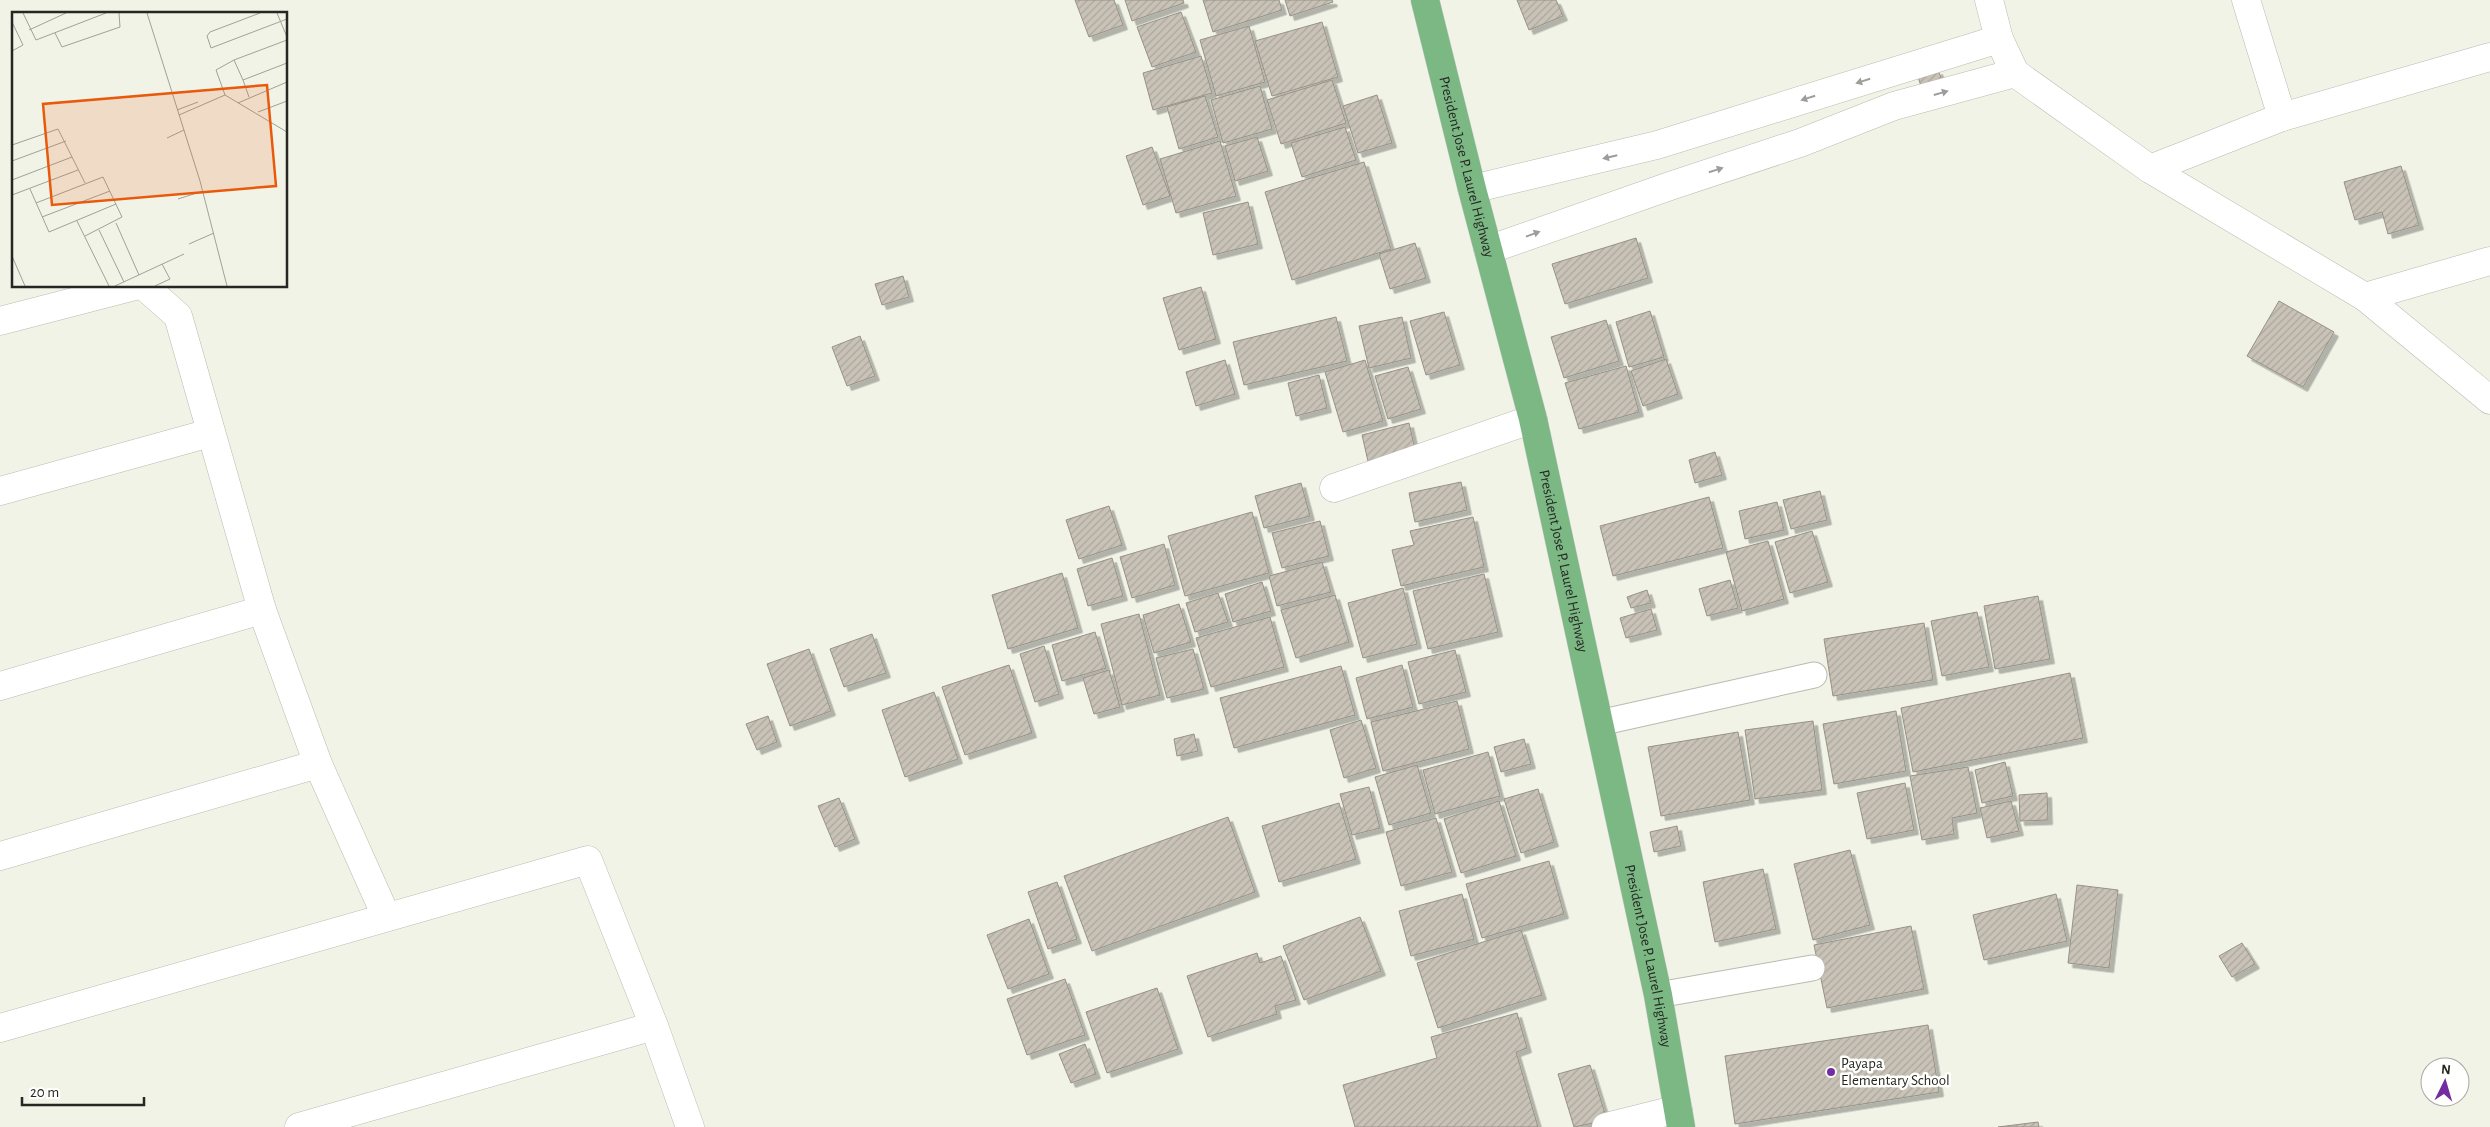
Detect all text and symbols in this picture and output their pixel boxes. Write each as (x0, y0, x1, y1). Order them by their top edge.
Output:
inset map (12, 12, 288, 288)
street label: President Jose P. Laurel Highway (1437, 75, 1497, 260)
one-way arrow (1856, 77, 1871, 85)
one-way arrow (1934, 89, 1949, 97)
one-way arrow (1800, 95, 1815, 103)
one-way arrow (1602, 153, 1618, 161)
one-way arrow (1709, 166, 1724, 174)
one-way arrow (1526, 230, 1541, 237)
street label: President Jose P. Laurel Highway (1537, 468, 1591, 654)
street label: President Jose P. Laurel Highway (1622, 863, 1675, 1049)
place label: Payapa Elementary School (1841, 1056, 1950, 1088)
north arrow (2420, 1057, 2470, 1107)
text: N (2441, 1063, 2452, 1077)
marker: Payapa Elementary School (1825, 1066, 1837, 1078)
scale bar (22, 1074, 145, 1106)
text: 20 m (30, 1085, 59, 1100)

